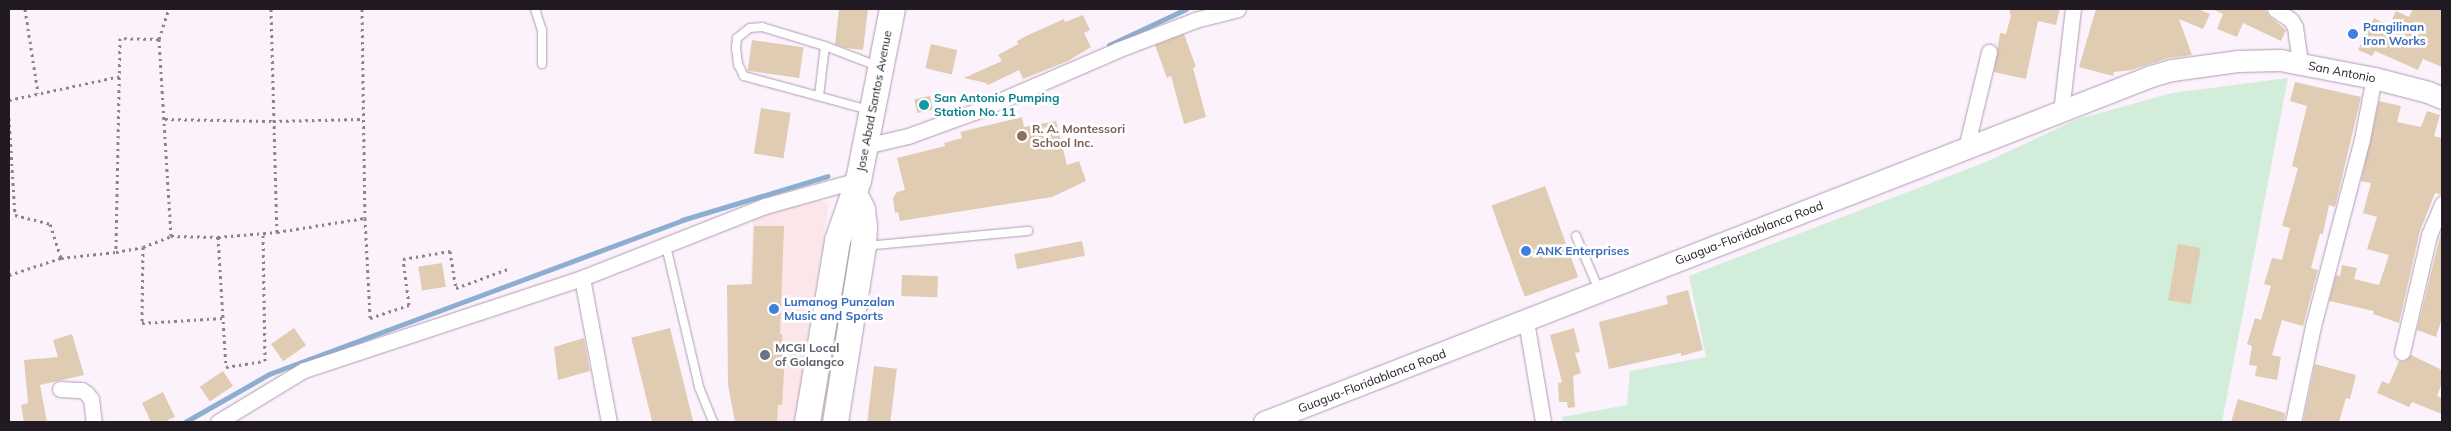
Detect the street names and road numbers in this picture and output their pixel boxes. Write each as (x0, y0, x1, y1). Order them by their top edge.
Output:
street label: Jose Abad Santos Avenue (853, 29, 895, 173)
street label: San Antonio (2307, 58, 2377, 86)
street label: Guagua-Floridablanca Road (1673, 198, 1825, 268)
street label: Guagua-Floridablanca Road (1296, 346, 1448, 416)

